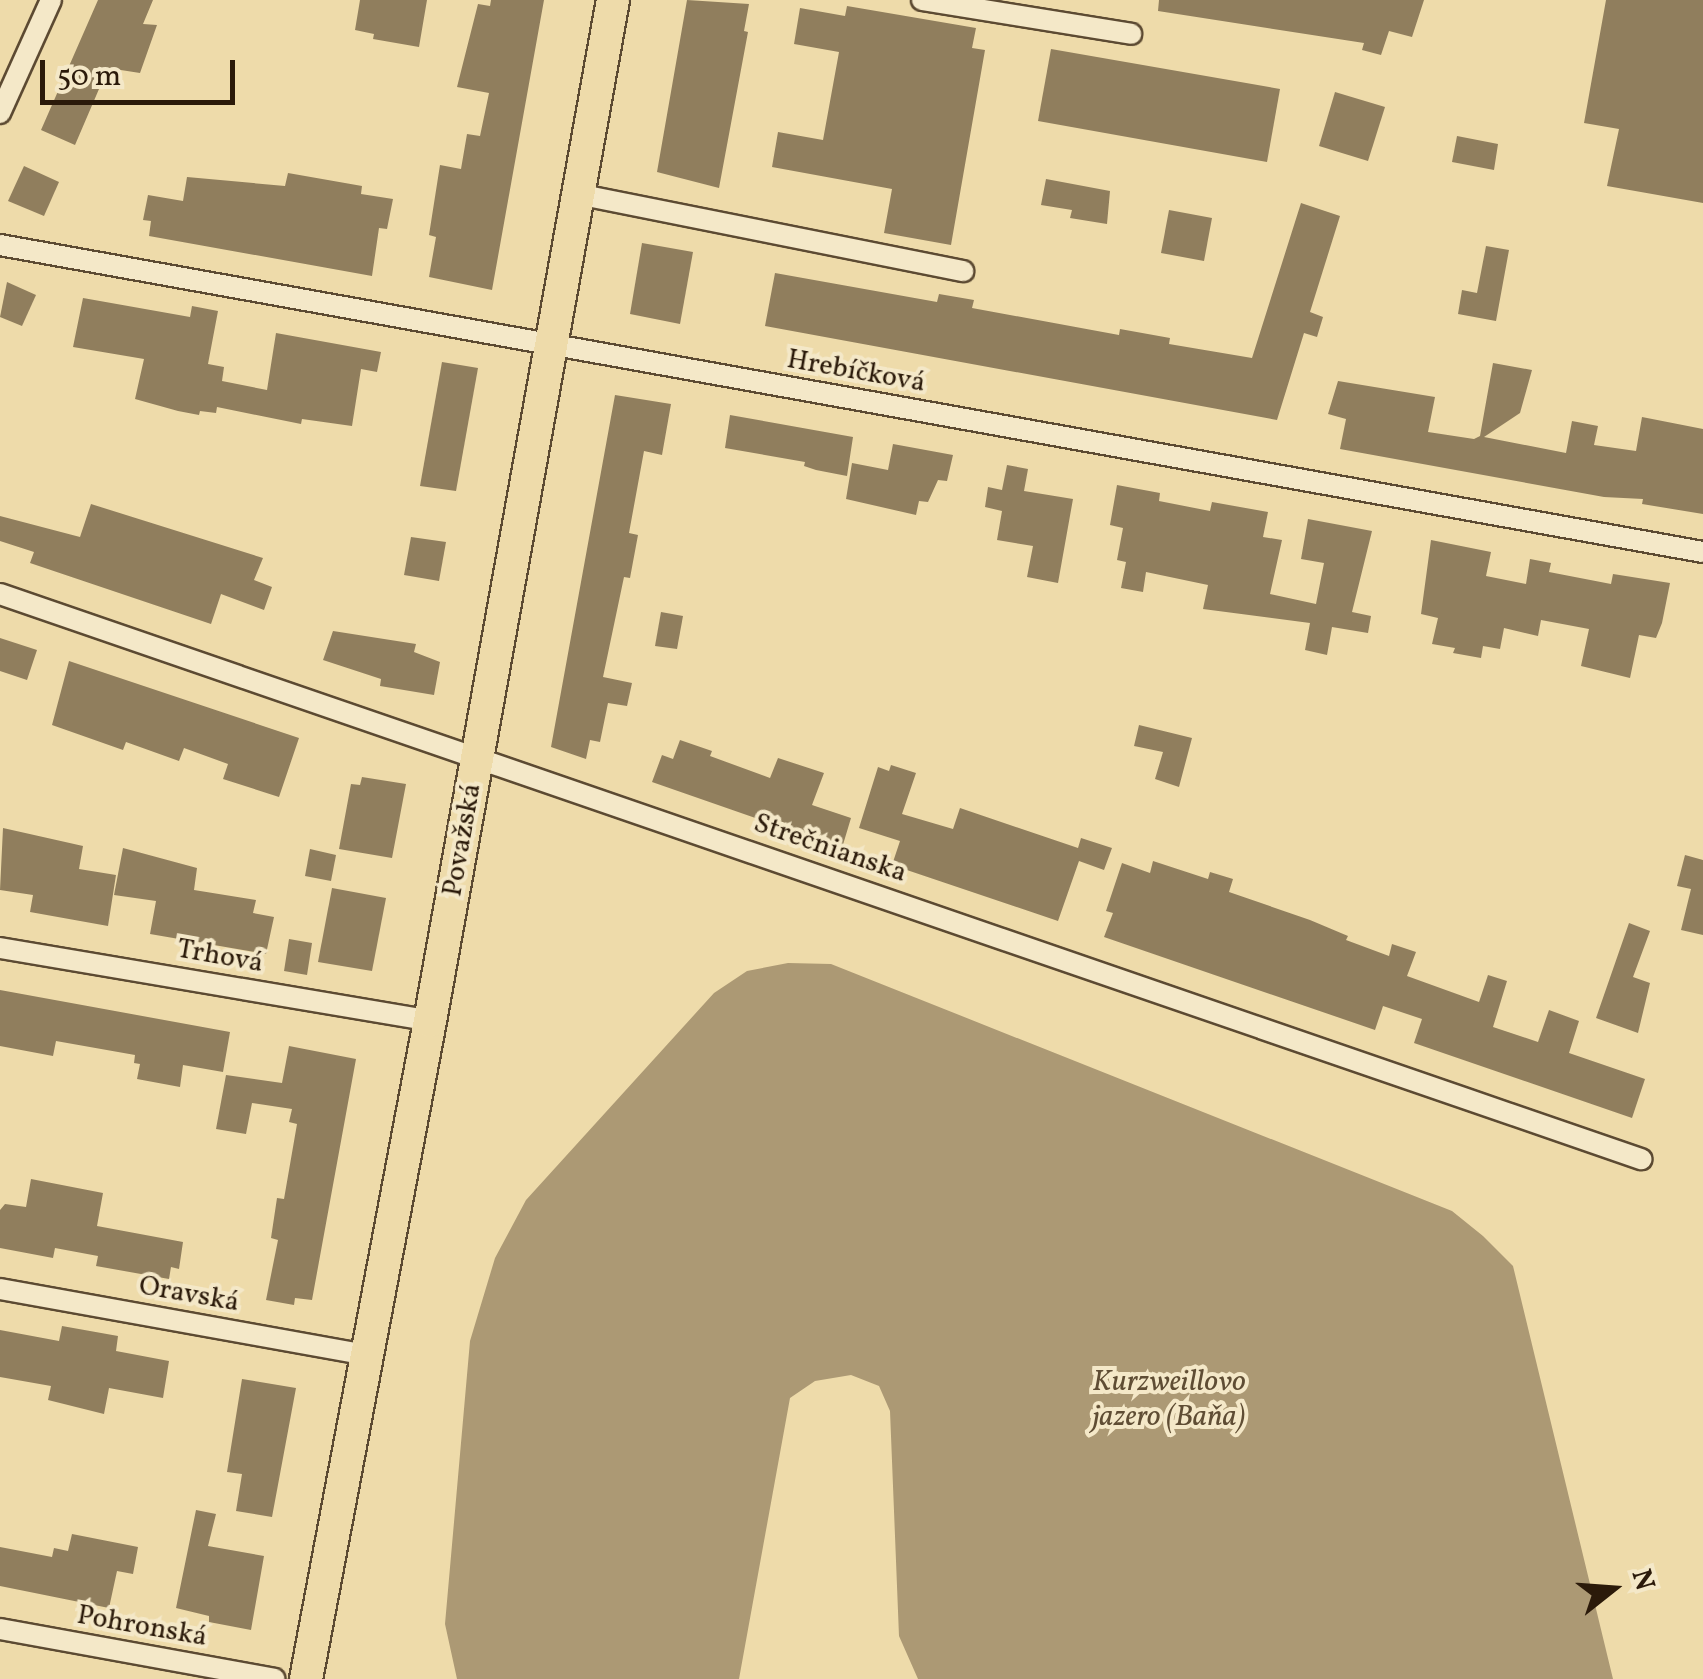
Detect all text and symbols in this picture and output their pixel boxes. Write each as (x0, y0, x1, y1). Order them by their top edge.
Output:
scale bar (45, 40, 240, 102)
text: 50 m (57, 56, 121, 98)
street label: Hrebíčková (784, 343, 928, 401)
street label: Považská (437, 781, 489, 899)
street label: Strečnianska (749, 807, 911, 891)
street label: Trhová (174, 933, 266, 981)
street label: Oravská (136, 1270, 242, 1320)
water label: Kurzweillovo jazero (Baňa) (1092, 1364, 1246, 1434)
north arrow (1563, 1539, 1663, 1639)
text: N (1621, 1565, 1664, 1595)
street label: Pohronská (74, 1599, 210, 1655)

